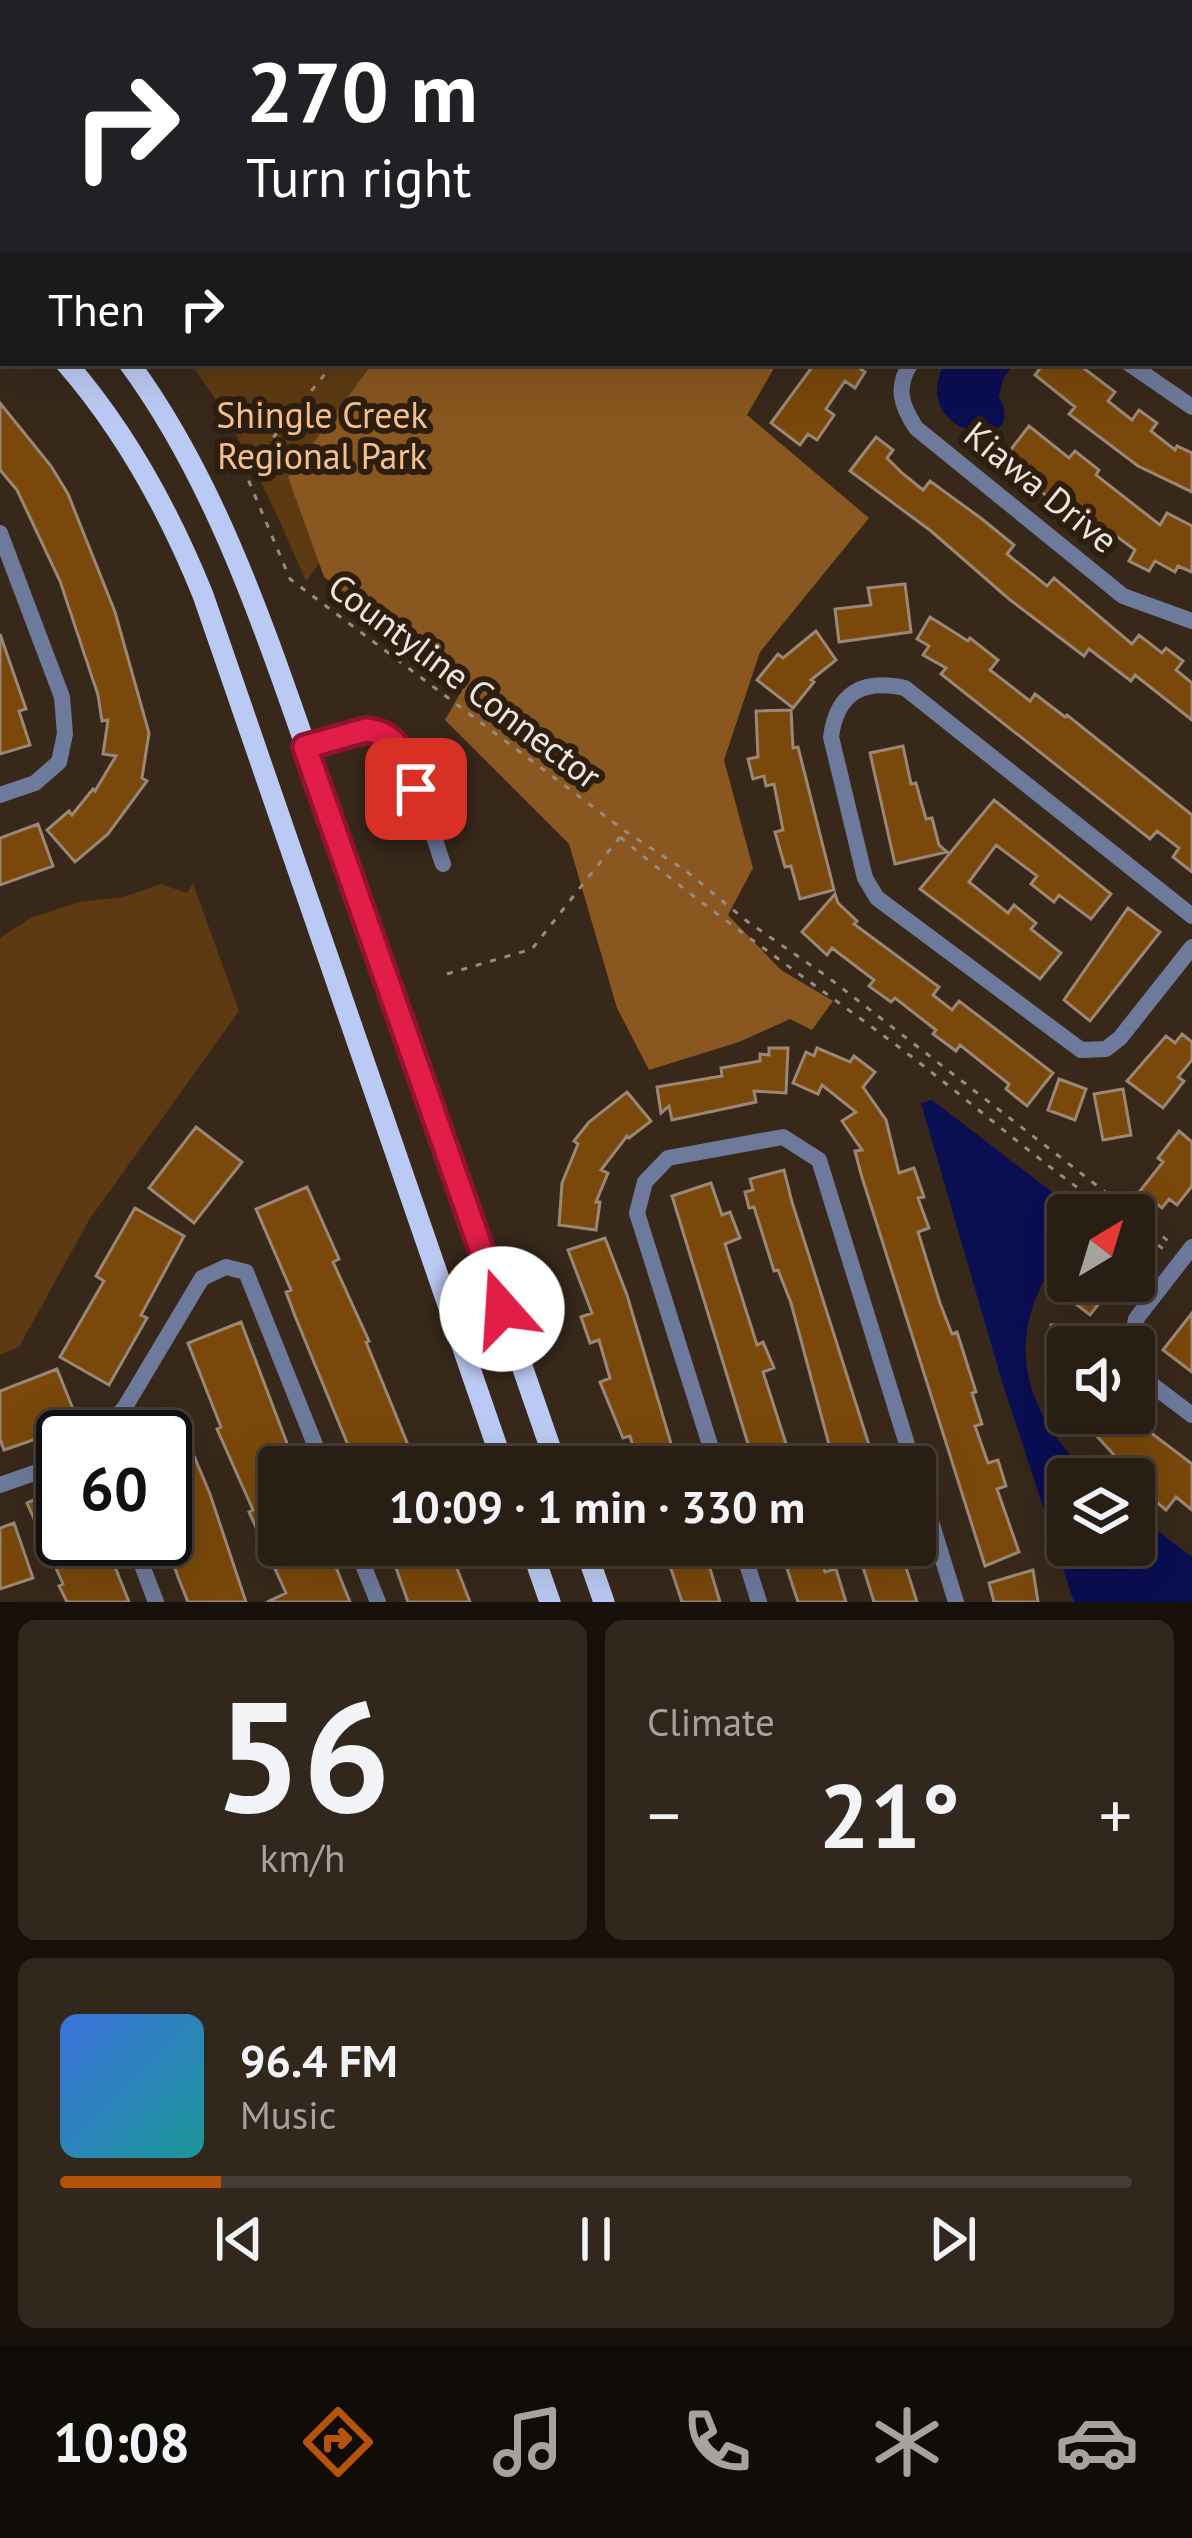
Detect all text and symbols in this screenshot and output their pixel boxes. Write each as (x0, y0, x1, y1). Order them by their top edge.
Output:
text: 270 m (246, 36, 478, 145)
icon: right (48, 48, 204, 204)
text: Turn right (246, 142, 471, 212)
icon: right (169, 276, 235, 342)
text: Then (48, 280, 145, 338)
park label: Shingle Creek Regional Park (216, 391, 428, 479)
street label: Kiawa Drive (955, 410, 1128, 563)
street label: Countyline Connector (319, 563, 611, 799)
pin (365, 738, 467, 840)
icon: arrive (383, 756, 449, 822)
north arrow (1047, 1194, 1155, 1302)
map controls (1047, 1194, 1155, 1566)
position arrow (439, 1246, 565, 1372)
button: sound (1047, 1326, 1155, 1434)
speed limit sign: 60 (36, 1410, 192, 1566)
button: layers (1047, 1458, 1155, 1566)
text: 10:09 · 1 min · 330 m (389, 1477, 805, 1535)
text: 56 (214, 1653, 391, 1855)
text: Climate (647, 1696, 775, 1747)
text: 21° (819, 1756, 960, 1873)
text: − (647, 1772, 680, 1857)
text: + (1099, 1772, 1132, 1857)
text: km/h (260, 1832, 345, 1883)
text: 96.4 FM (240, 2031, 398, 2089)
text: Music (240, 2089, 336, 2140)
icon: previous (206, 2206, 272, 2272)
icon: pause (563, 2206, 629, 2272)
icon: next (920, 2206, 986, 2272)
icon: directions (296, 2400, 380, 2484)
icon: music (486, 2400, 570, 2484)
icon: phone (675, 2400, 759, 2484)
icon: climate (865, 2400, 949, 2484)
icon: car (1055, 2400, 1139, 2484)
text: 10:08 (53, 2407, 190, 2477)

